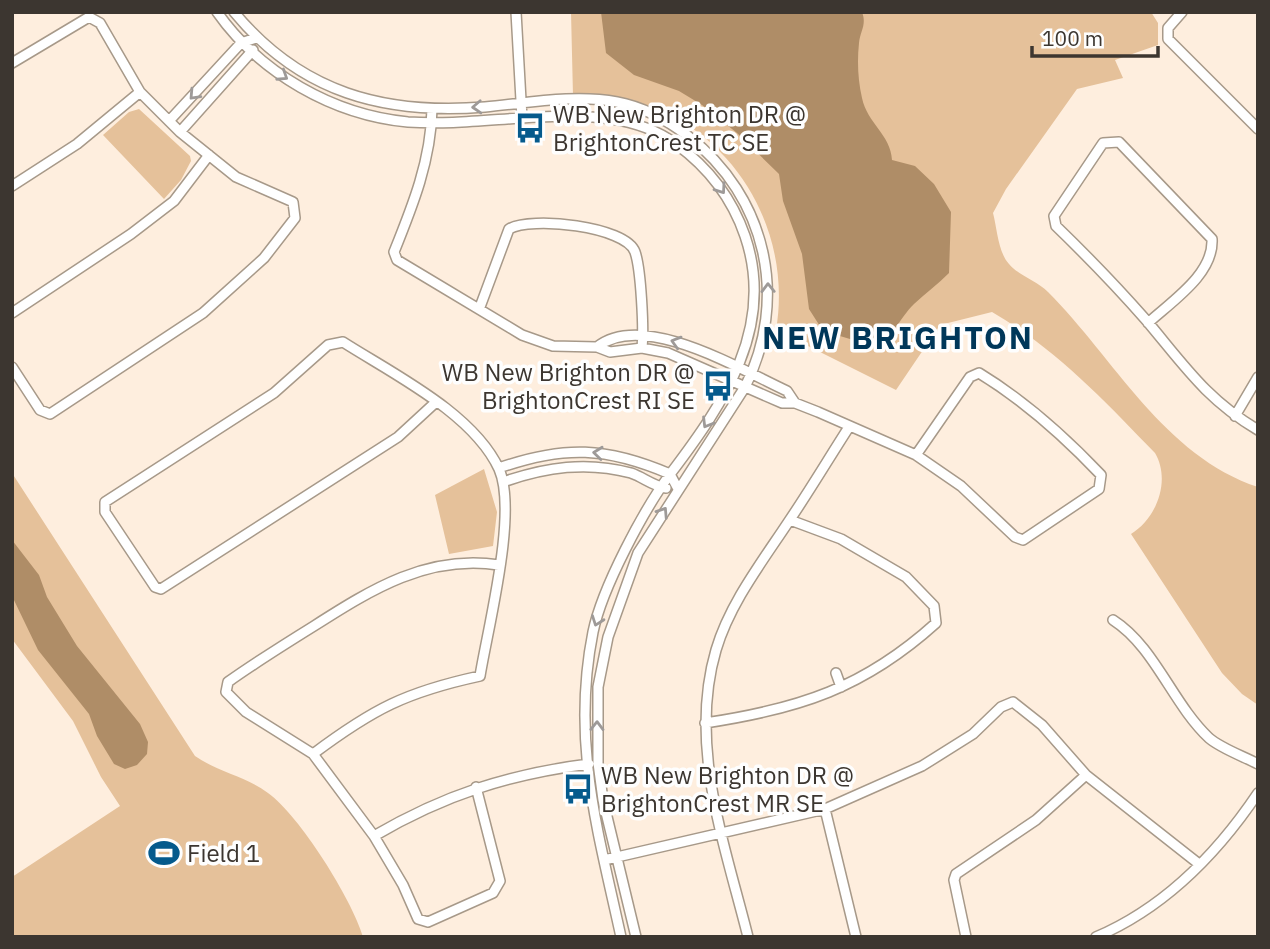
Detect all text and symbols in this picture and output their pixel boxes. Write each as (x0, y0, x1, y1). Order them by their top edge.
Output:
scale bar (1032, 14, 1158, 58)
text: 100 m (1042, 24, 1103, 52)
one-way arrow (276, 68, 289, 81)
one-way arrow (189, 87, 202, 100)
place label: WB New Brighton DR @ BrightonCrest TC SE (553, 98, 806, 158)
one-way arrow (471, 99, 482, 114)
bus stop icon: WB New Brighton DR @ BrightonCrest TC SE (513, 111, 547, 145)
one-way arrow (713, 181, 725, 194)
one-way arrow (761, 282, 776, 293)
district label: NEW BRIGHTON (762, 316, 1034, 358)
one-way arrow (670, 336, 682, 351)
place label: WB New Brighton DR @ BrightonCrest RI SE (442, 356, 695, 416)
bus stop icon: WB New Brighton DR @ BrightonCrest RI SE (701, 369, 735, 403)
one-way arrow (702, 415, 715, 428)
one-way arrow (592, 446, 603, 461)
one-way arrow (655, 506, 668, 519)
one-way arrow (591, 614, 605, 626)
one-way arrow (589, 720, 604, 731)
place label: WB New Brighton DR @ BrightonCrest MR SE (601, 759, 854, 819)
bus stop icon: WB New Brighton DR @ BrightonCrest MR SE (561, 772, 595, 806)
sports icon: Field 1 (147, 836, 181, 870)
place label: Field 1 (187, 837, 260, 869)

